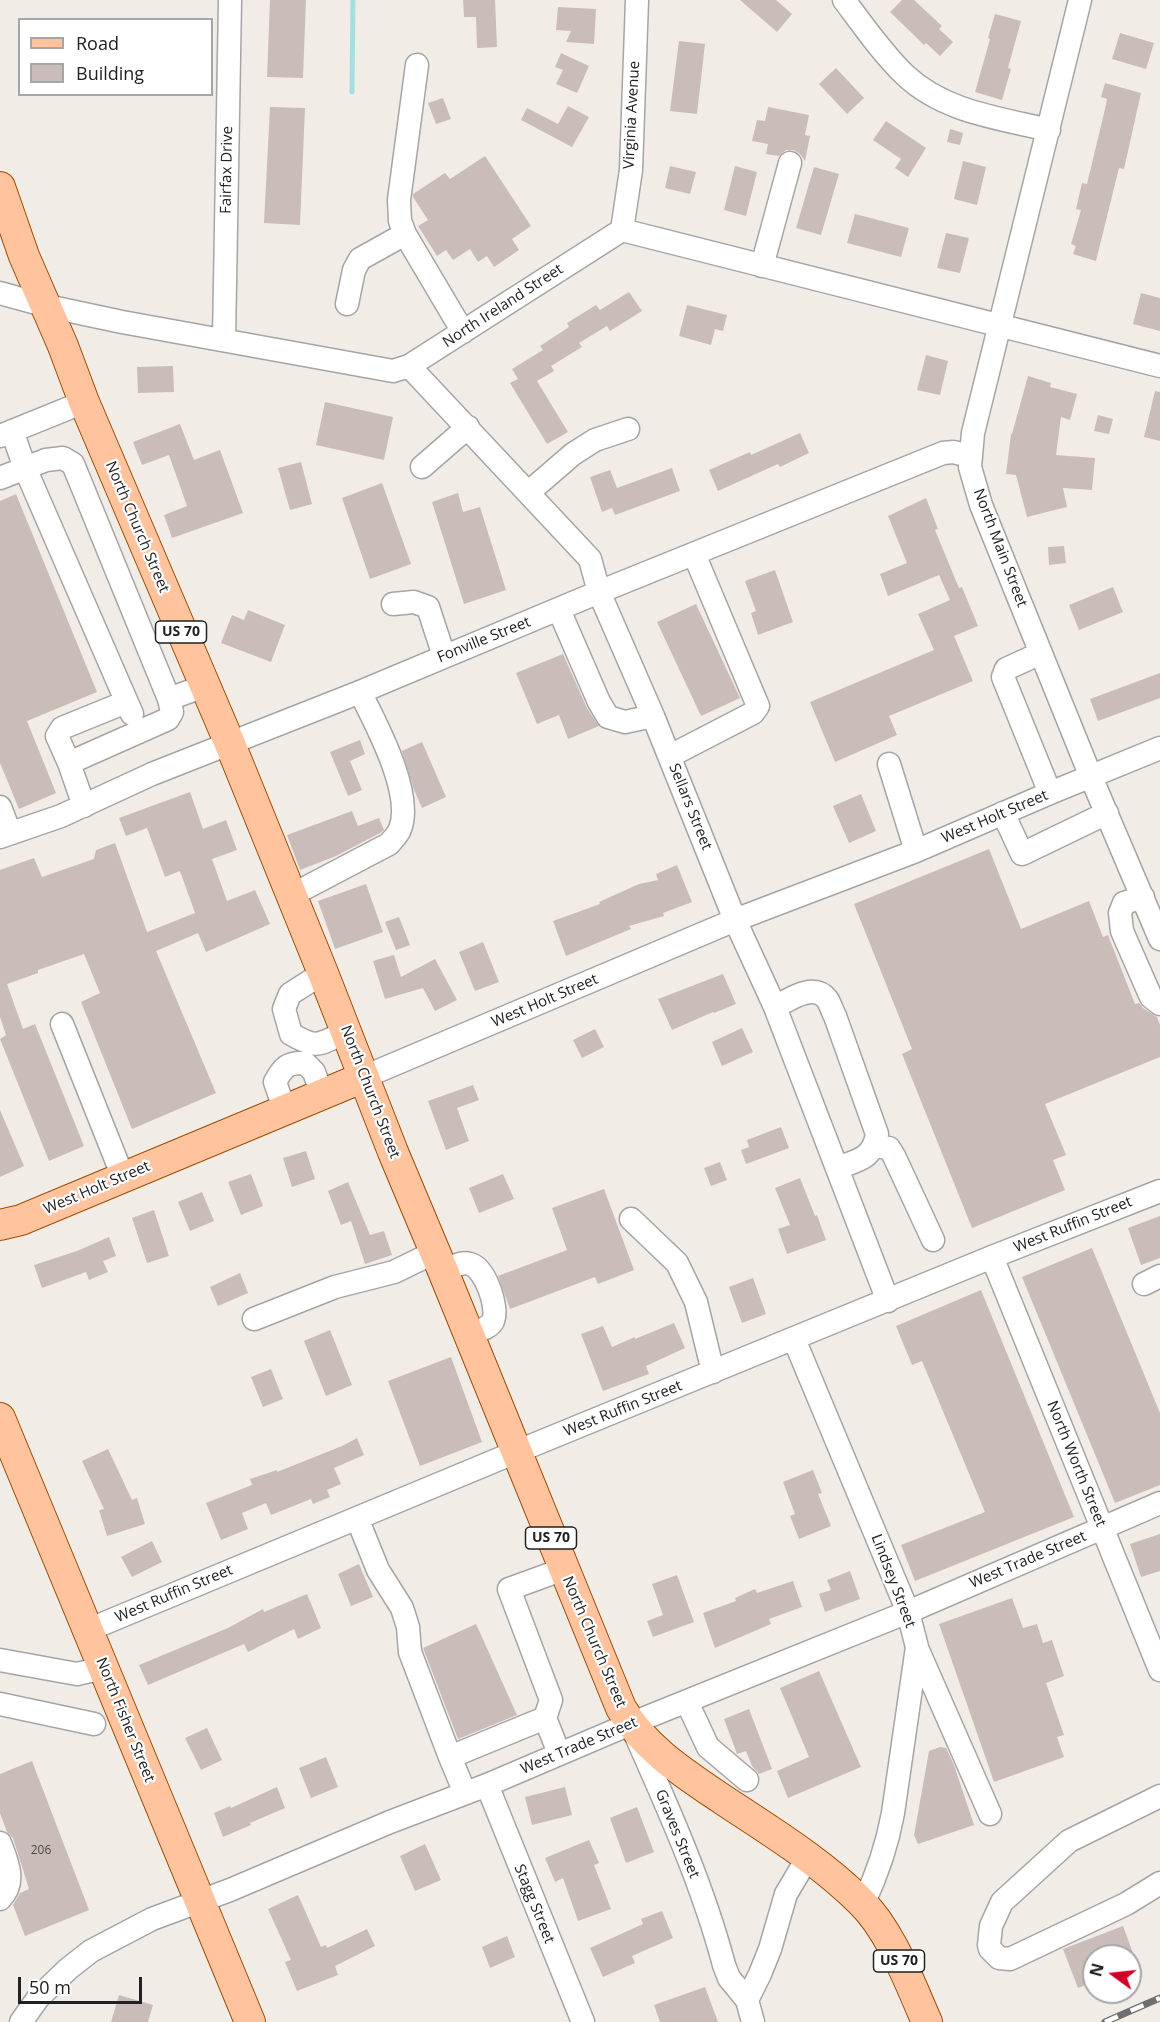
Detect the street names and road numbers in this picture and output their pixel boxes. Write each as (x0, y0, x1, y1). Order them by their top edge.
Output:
street label: Virginia Avenue (620, 60, 644, 170)
street label: Fairfax Drive (217, 126, 237, 214)
street label: North Ireland Street (439, 260, 567, 352)
street label: North Church Street (101, 459, 173, 595)
street label: North Main Street (969, 486, 1031, 610)
street label: Fonville Street (435, 613, 533, 667)
road number: US 70 (156, 621, 207, 643)
street label: Sellars Street (664, 761, 716, 853)
street label: West Holt Street (939, 787, 1051, 847)
street label: West Holt Street (489, 971, 601, 1031)
street label: North Church Street (336, 1023, 404, 1161)
street label: West Holt Street (41, 1158, 153, 1218)
street label: West Ruffin Street (1011, 1193, 1135, 1257)
street label: West Ruffin Street (561, 1377, 685, 1441)
street label: North Worth Street (1043, 1398, 1109, 1530)
road number: US 70 (526, 1527, 576, 1549)
street label: West Trade Street (967, 1527, 1089, 1593)
street label: Lindsey Street (867, 1532, 919, 1630)
street label: West Ruffin Street (112, 1561, 236, 1627)
street label: North Church Street (558, 1574, 630, 1710)
street label: North Fisher Street (92, 1655, 158, 1785)
street label: West Trade Street (518, 1713, 640, 1779)
street label: Graves Street (651, 1787, 703, 1881)
street label: Stagg Street (510, 1862, 558, 1946)
road number: US 70 (874, 1950, 924, 1972)

